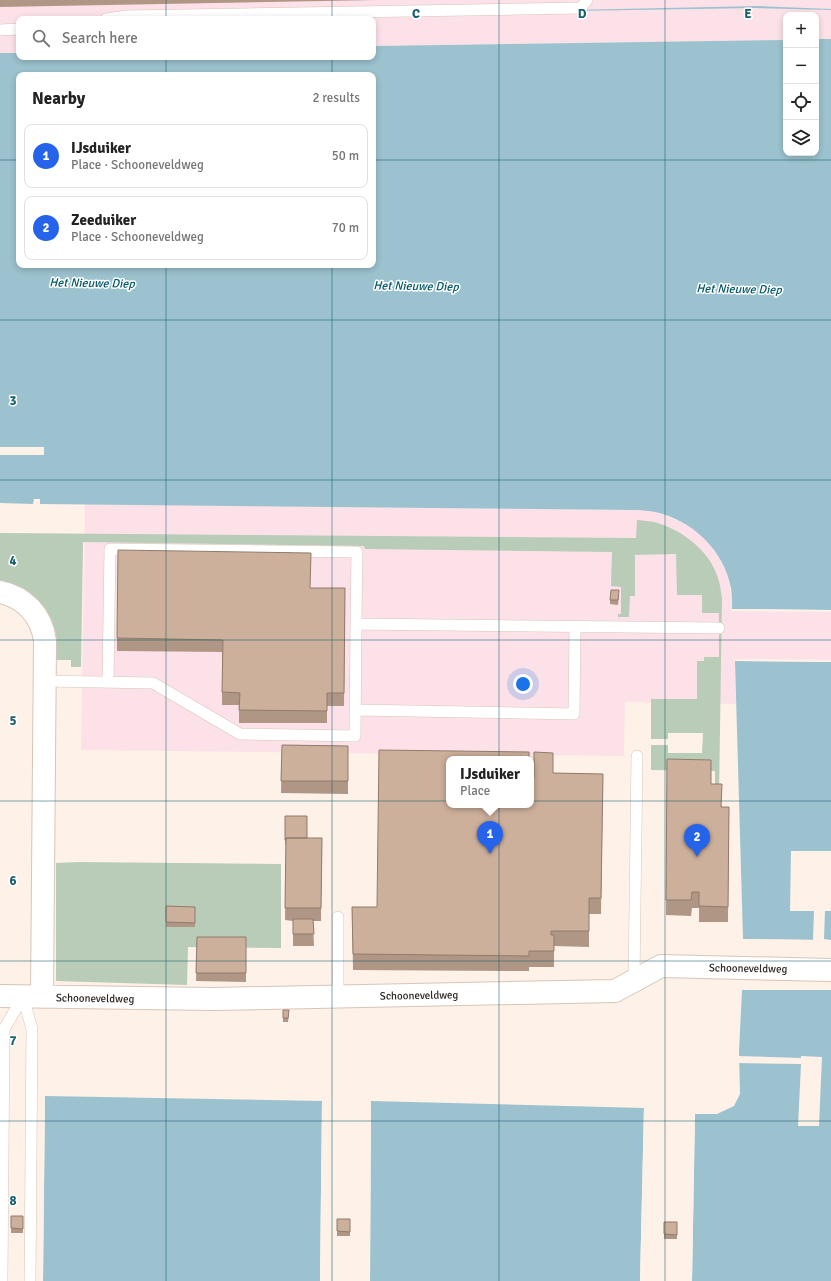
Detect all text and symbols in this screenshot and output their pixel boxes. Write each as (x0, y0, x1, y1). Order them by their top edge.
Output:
text: C (412, 6, 420, 22)
text: D (578, 6, 587, 22)
text: E (744, 6, 752, 22)
map controls (783, 12, 819, 156)
button: + (783, 12, 819, 48)
search box (16, 16, 376, 60)
icon: search (30, 27, 52, 49)
text: Search here (62, 29, 138, 47)
button: − (783, 48, 819, 84)
button: locate (783, 84, 819, 120)
text: Nearby (32, 88, 85, 109)
text: 2 results (312, 90, 360, 106)
button: layers (783, 120, 819, 156)
text: IJsduiker (71, 139, 131, 157)
text: 1 (42, 148, 50, 164)
text: 50 m (332, 148, 359, 164)
text: Place · Schooneveldweg (71, 157, 204, 173)
text: Zeeduiker (71, 211, 136, 229)
text: 2 (42, 220, 50, 236)
text: 70 m (332, 220, 359, 236)
text: Place · Schooneveldweg (71, 229, 204, 245)
water label: Het Nieuwe Diep (49, 275, 135, 292)
water label: Het Nieuwe Diep (373, 278, 459, 295)
water label: Het Nieuwe Diep (696, 281, 782, 298)
text: 3 (9, 393, 17, 409)
text: 4 (9, 553, 17, 569)
your location (513, 674, 533, 694)
text: 5 (9, 713, 17, 729)
popup (446, 756, 534, 808)
text: IJsduiker (460, 765, 520, 783)
text: Place (460, 783, 490, 799)
pin: 1 (477, 821, 503, 854)
pin: 2 (684, 824, 710, 857)
text: 6 (9, 873, 17, 889)
street label: Schooneveldweg (709, 961, 788, 976)
street label: Schooneveldweg (380, 988, 459, 1003)
street label: Schooneveldweg (56, 991, 135, 1006)
text: 7 (9, 1033, 17, 1049)
text: 8 (9, 1193, 17, 1209)

